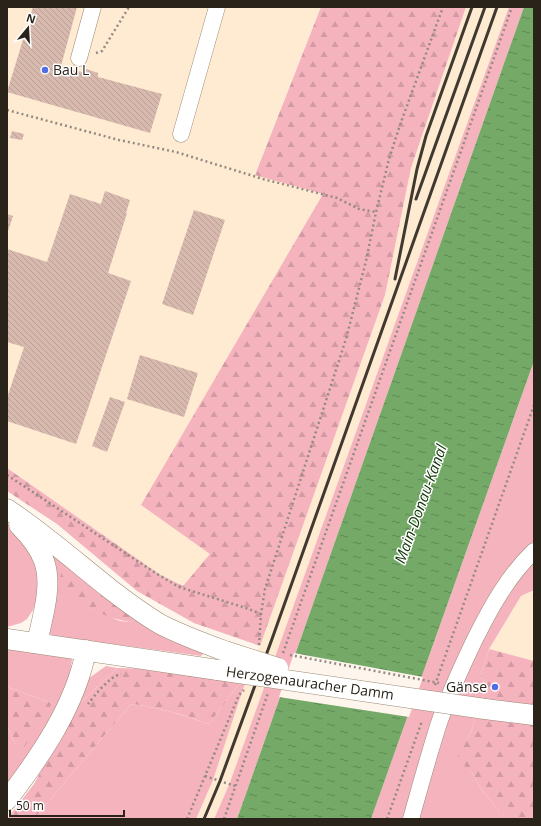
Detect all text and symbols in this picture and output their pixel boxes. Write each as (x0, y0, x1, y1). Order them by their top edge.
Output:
north arrow (8, 8, 48, 48)
text: N (25, 9, 38, 27)
place label: Bau L (53, 60, 89, 79)
marker: Bau L (40, 65, 50, 75)
water label: Main-Donau-Kanal (389, 440, 451, 566)
street label: Herzogenauracher Damm (225, 661, 395, 704)
place label: Gänse (446, 677, 487, 696)
marker: Gänse (490, 682, 500, 692)
scale bar (10, 792, 124, 818)
text: 50 m (16, 797, 44, 814)

